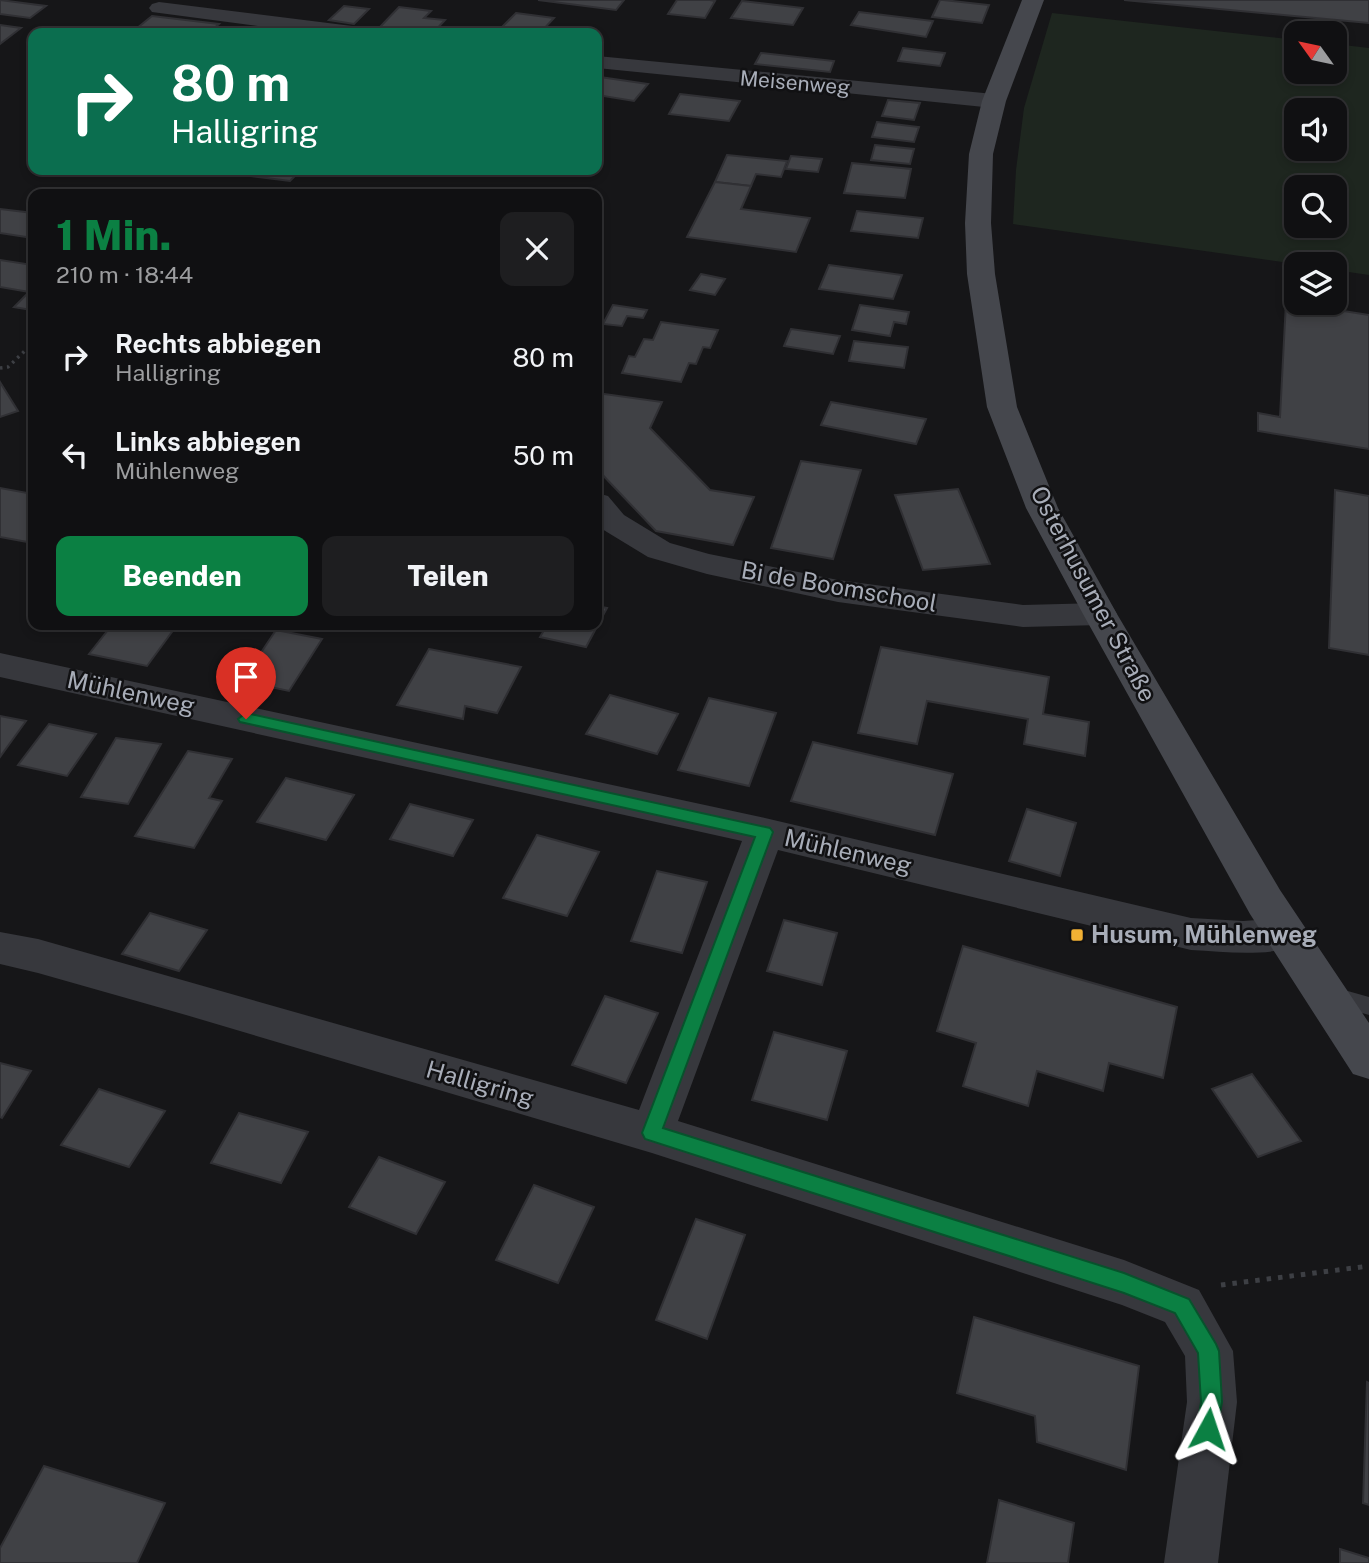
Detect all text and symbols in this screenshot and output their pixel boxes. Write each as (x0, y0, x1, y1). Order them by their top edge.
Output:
north arrow (1284, 21, 1348, 84)
map controls (1284, 21, 1347, 315)
text: 80 m (171, 54, 290, 112)
icon: right (56, 56, 147, 147)
street label: Meisenweg (739, 65, 851, 100)
button: sound (1284, 98, 1347, 161)
text: Halligring (171, 113, 319, 150)
button: search (1284, 175, 1347, 238)
text: 1 Min. (56, 210, 172, 259)
button: close (500, 212, 574, 286)
button: layers (1284, 252, 1347, 315)
text: 210 m · 18:44 (56, 261, 193, 288)
text: Rechts abbiegen (115, 328, 321, 359)
icon: right (56, 338, 94, 376)
text: 80 m (513, 342, 574, 373)
text: Halligring (115, 359, 221, 386)
text: Links abbiegen (115, 426, 301, 457)
icon: left (56, 436, 94, 474)
text: 50 m (513, 440, 574, 471)
text: Mühlenweg (115, 457, 239, 484)
street label: Osterhusumer Straße (1025, 481, 1163, 706)
button: Beenden (56, 536, 308, 616)
button: Teilen (322, 536, 574, 616)
street label: Bi de Boomschool (739, 555, 939, 617)
pin (216, 647, 276, 719)
icon: arrive (227, 658, 265, 696)
street label: Mühlenweg (65, 665, 198, 719)
street label: Mühlenweg (782, 823, 915, 879)
place label: Husum, Mühlenweg (1091, 920, 1317, 948)
marker: Husum, Mühlenweg (1069, 927, 1085, 943)
street label: Halligring (423, 1054, 537, 1112)
position arrow (1171, 1392, 1245, 1466)

